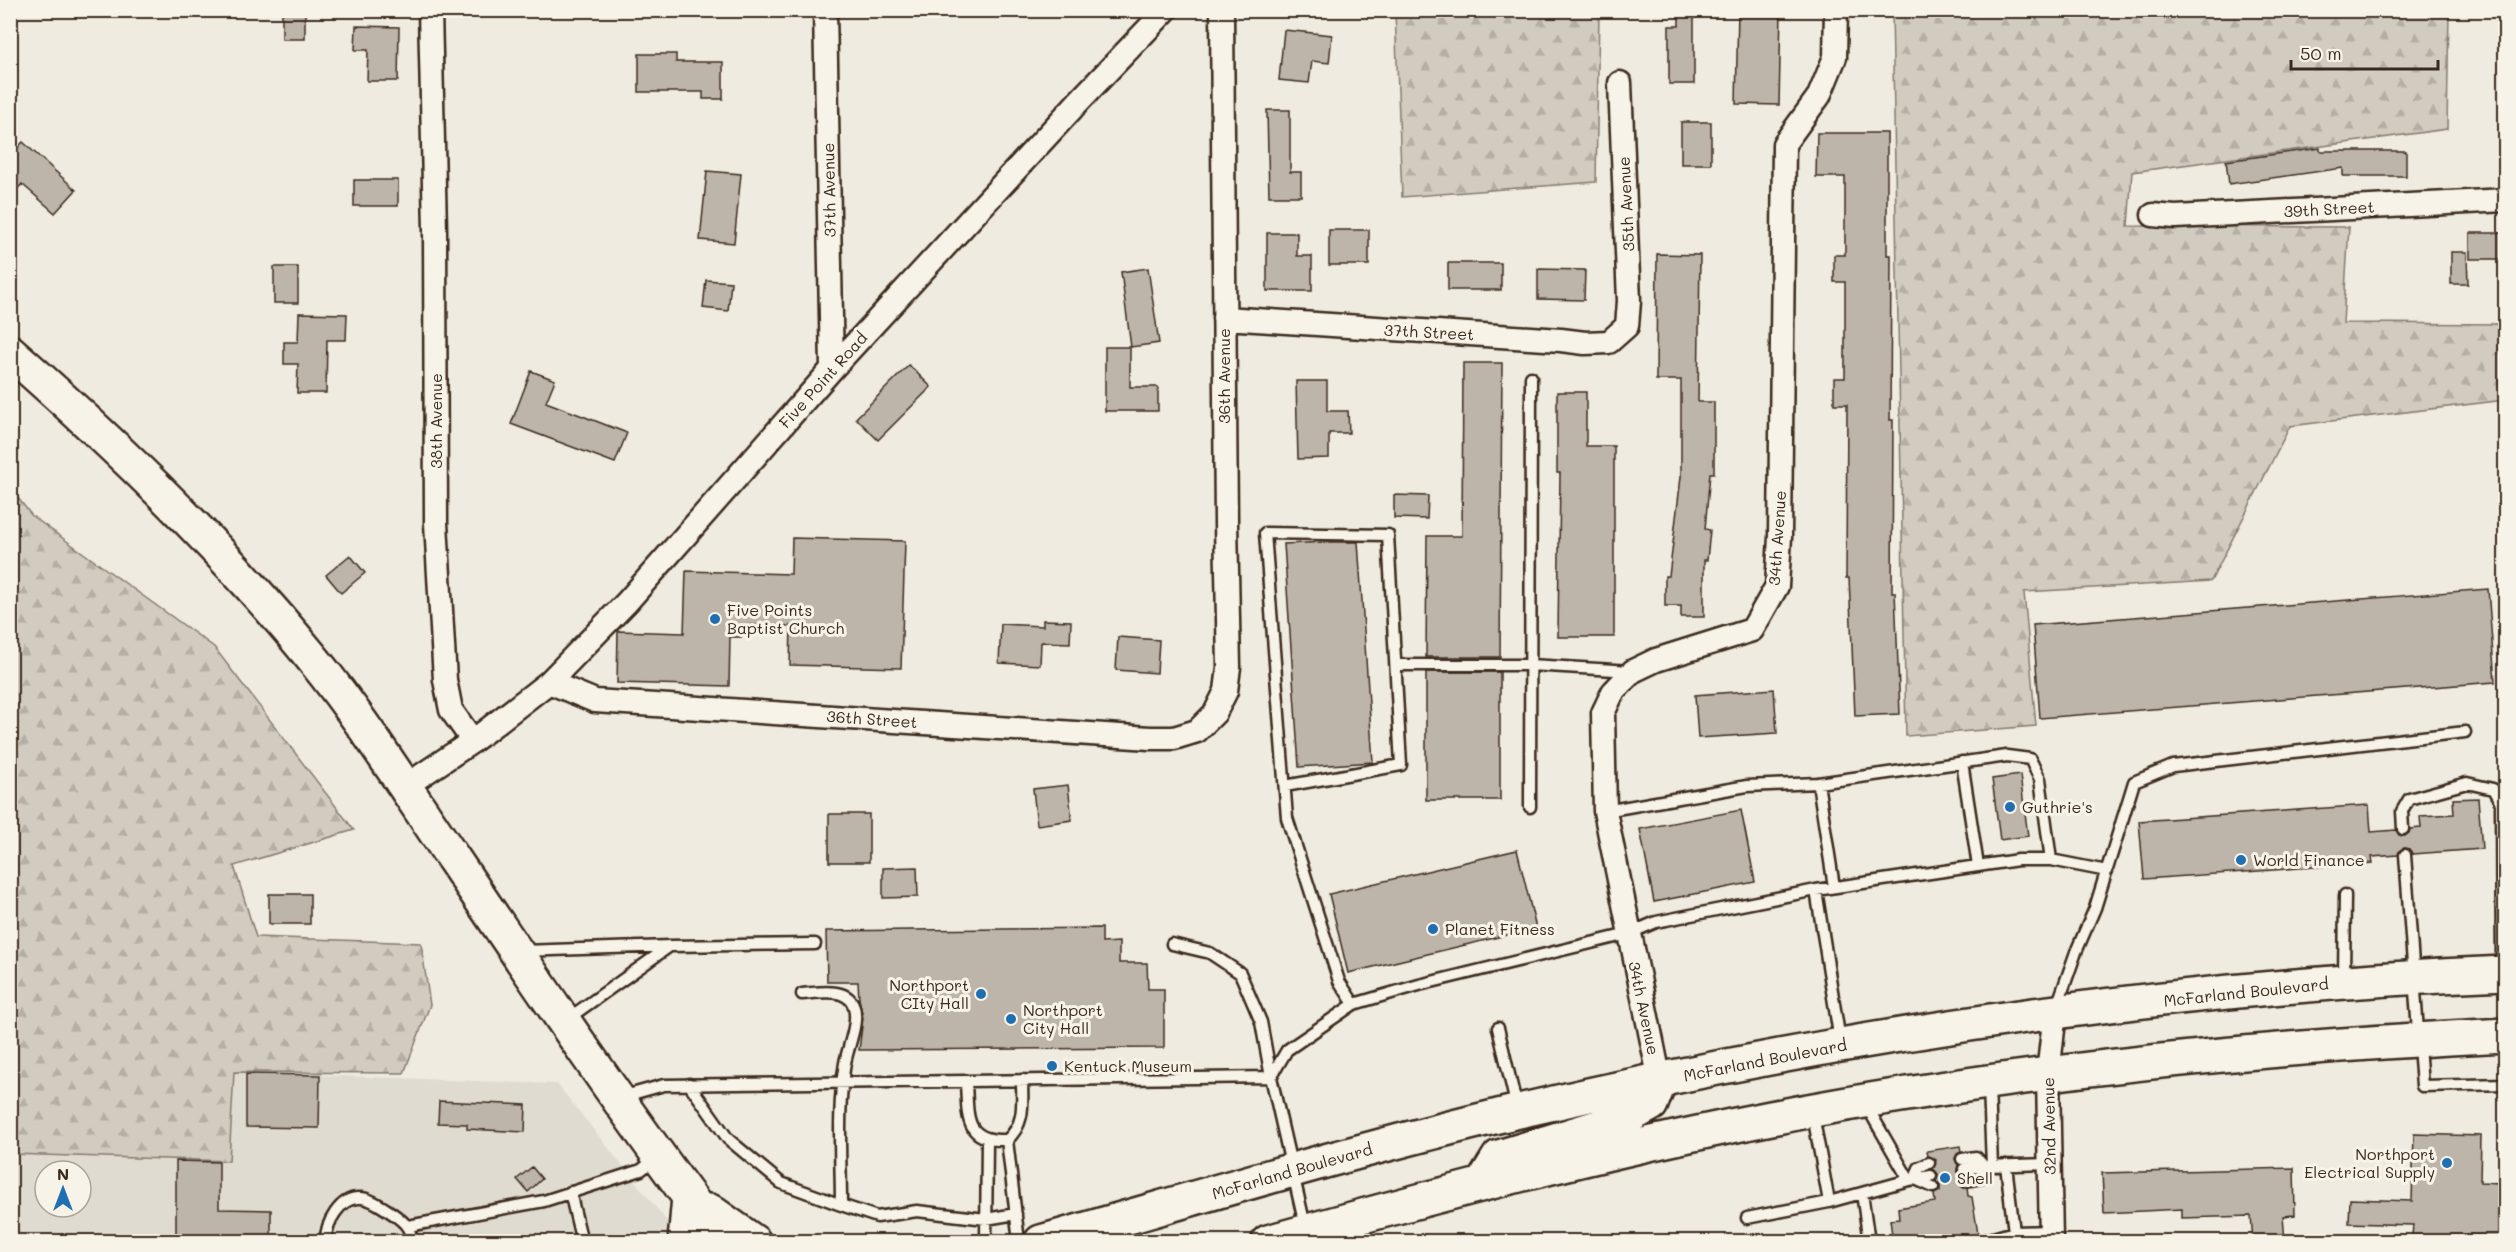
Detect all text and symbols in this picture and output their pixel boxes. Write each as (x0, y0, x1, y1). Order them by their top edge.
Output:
scale bar (2291, 33, 2438, 71)
text: 50 m (2300, 41, 2342, 65)
street label: 37th Avenue (817, 142, 840, 238)
street label: 35th Avenue (1613, 156, 1638, 252)
street label: 39th Street (2283, 196, 2375, 221)
street label: 37th Street (1383, 319, 1475, 344)
street label: Five Point Road (774, 327, 871, 432)
street label: 36th Avenue (1213, 328, 1234, 424)
street label: 38th Avenue (425, 373, 446, 469)
street label: 34th Avenue (1763, 490, 1790, 586)
place label: Five Points Baptist Church (727, 599, 844, 638)
marker: Five Points Baptist Church (708, 612, 722, 626)
street label: 36th Street (826, 705, 918, 732)
place label: Guthrie's (2022, 796, 2093, 817)
marker: Guthrie's (2003, 800, 2017, 814)
place label: World Finance (2253, 849, 2365, 870)
marker: World Finance (2234, 853, 2248, 867)
place label: Planet Fitness (1445, 918, 1555, 939)
marker: Planet Fitness (1426, 922, 1440, 936)
street label: 34th Avenue (1624, 959, 1665, 1057)
street label: McFarland Boulevard (2162, 972, 2330, 1011)
place label: Northport CIty Hall (889, 974, 969, 1013)
marker: Northport CIty Hall (974, 987, 988, 1001)
place label: Northport City Hall (1023, 999, 1103, 1038)
marker: Northport City Hall (1004, 1012, 1018, 1026)
street label: McFarland Boulevard (1681, 1033, 1848, 1086)
place label: Kentuck Museum (1064, 1055, 1192, 1076)
marker: Kentuck Museum (1045, 1059, 1059, 1073)
street label: 32nd Avenue (2037, 1077, 2060, 1175)
street label: McFarland Boulevard (1209, 1138, 1375, 1203)
place label: Northport Electrical Supply (2304, 1143, 2435, 1182)
marker: Northport Electrical Supply (2440, 1156, 2454, 1170)
north arrow (33, 1159, 93, 1219)
text: N (57, 1163, 69, 1184)
place label: Shell (1957, 1167, 1993, 1188)
marker: Shell (1938, 1171, 1952, 1185)

